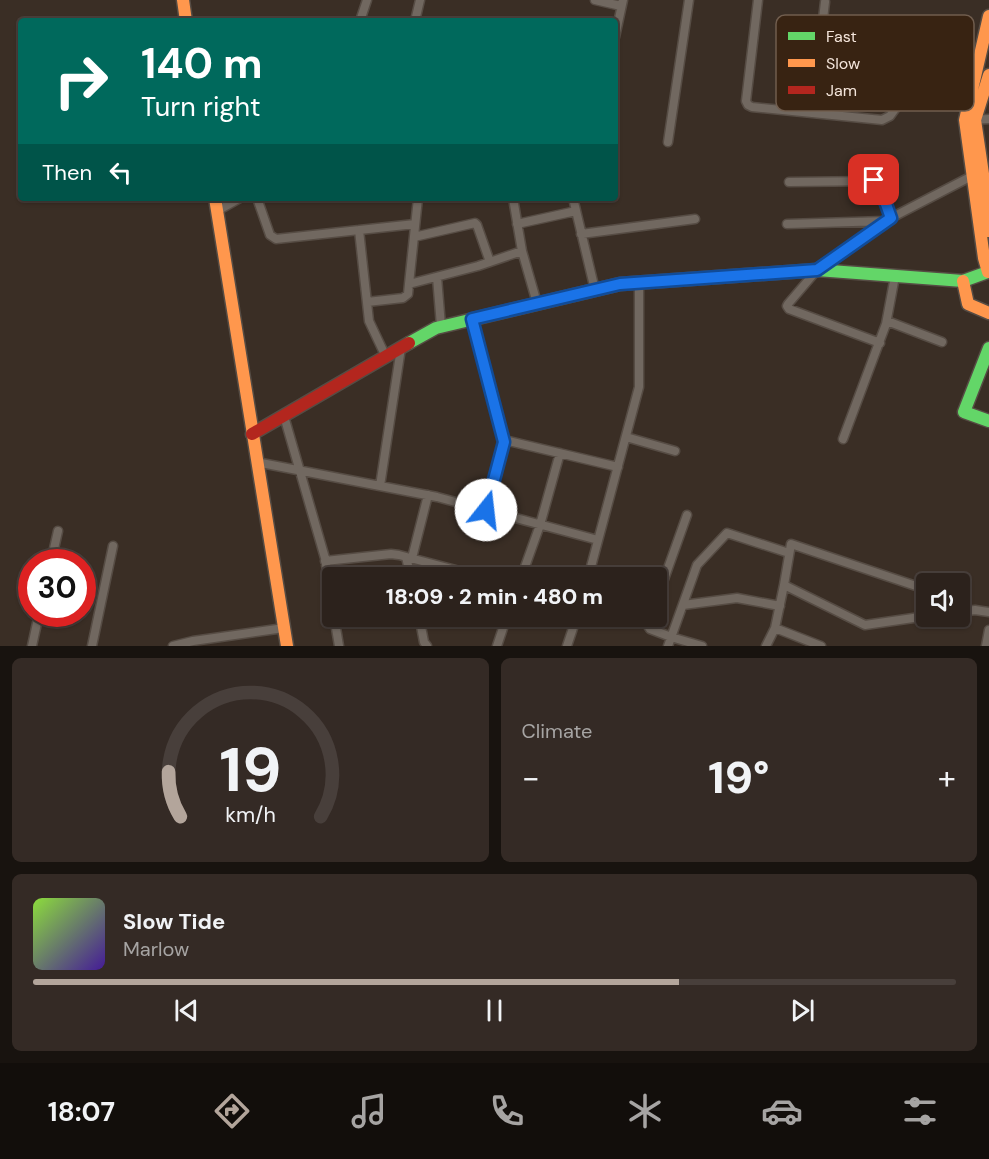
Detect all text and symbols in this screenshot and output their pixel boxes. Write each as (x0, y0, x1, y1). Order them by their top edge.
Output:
legend (776, 15, 974, 111)
text: Fast (826, 26, 857, 47)
text: 140 m (141, 36, 263, 91)
icon: right (42, 42, 120, 120)
text: Slow (826, 53, 860, 74)
text: Jam (826, 80, 857, 101)
text: Turn right (141, 89, 261, 124)
pin (848, 154, 899, 205)
icon: left (104, 156, 137, 189)
text: Then (42, 158, 92, 187)
icon: arrive (857, 163, 890, 196)
position arrow (454, 478, 518, 542)
speed limit sign: 30 (18, 549, 96, 627)
map controls (916, 573, 970, 627)
button: sound (916, 573, 970, 627)
text: 18:09 · 2 min · 480 m (386, 582, 603, 611)
text: Climate (522, 718, 592, 744)
text: 19 (219, 729, 281, 810)
text: 19° (708, 748, 770, 807)
text: − (522, 756, 540, 799)
text: + (938, 756, 956, 799)
text: km/h (225, 801, 276, 829)
text: Slow Tide (123, 907, 225, 936)
text: Marlow (123, 936, 189, 962)
icon: previous (170, 994, 203, 1027)
icon: pause (478, 994, 511, 1027)
icon: next (786, 994, 819, 1027)
icon: directions (211, 1090, 253, 1132)
icon: music (348, 1090, 390, 1132)
icon: phone (486, 1090, 528, 1132)
icon: climate (624, 1090, 666, 1132)
icon: car (761, 1090, 803, 1132)
icon: filters (899, 1090, 941, 1132)
text: 18:07 (48, 1094, 115, 1129)

